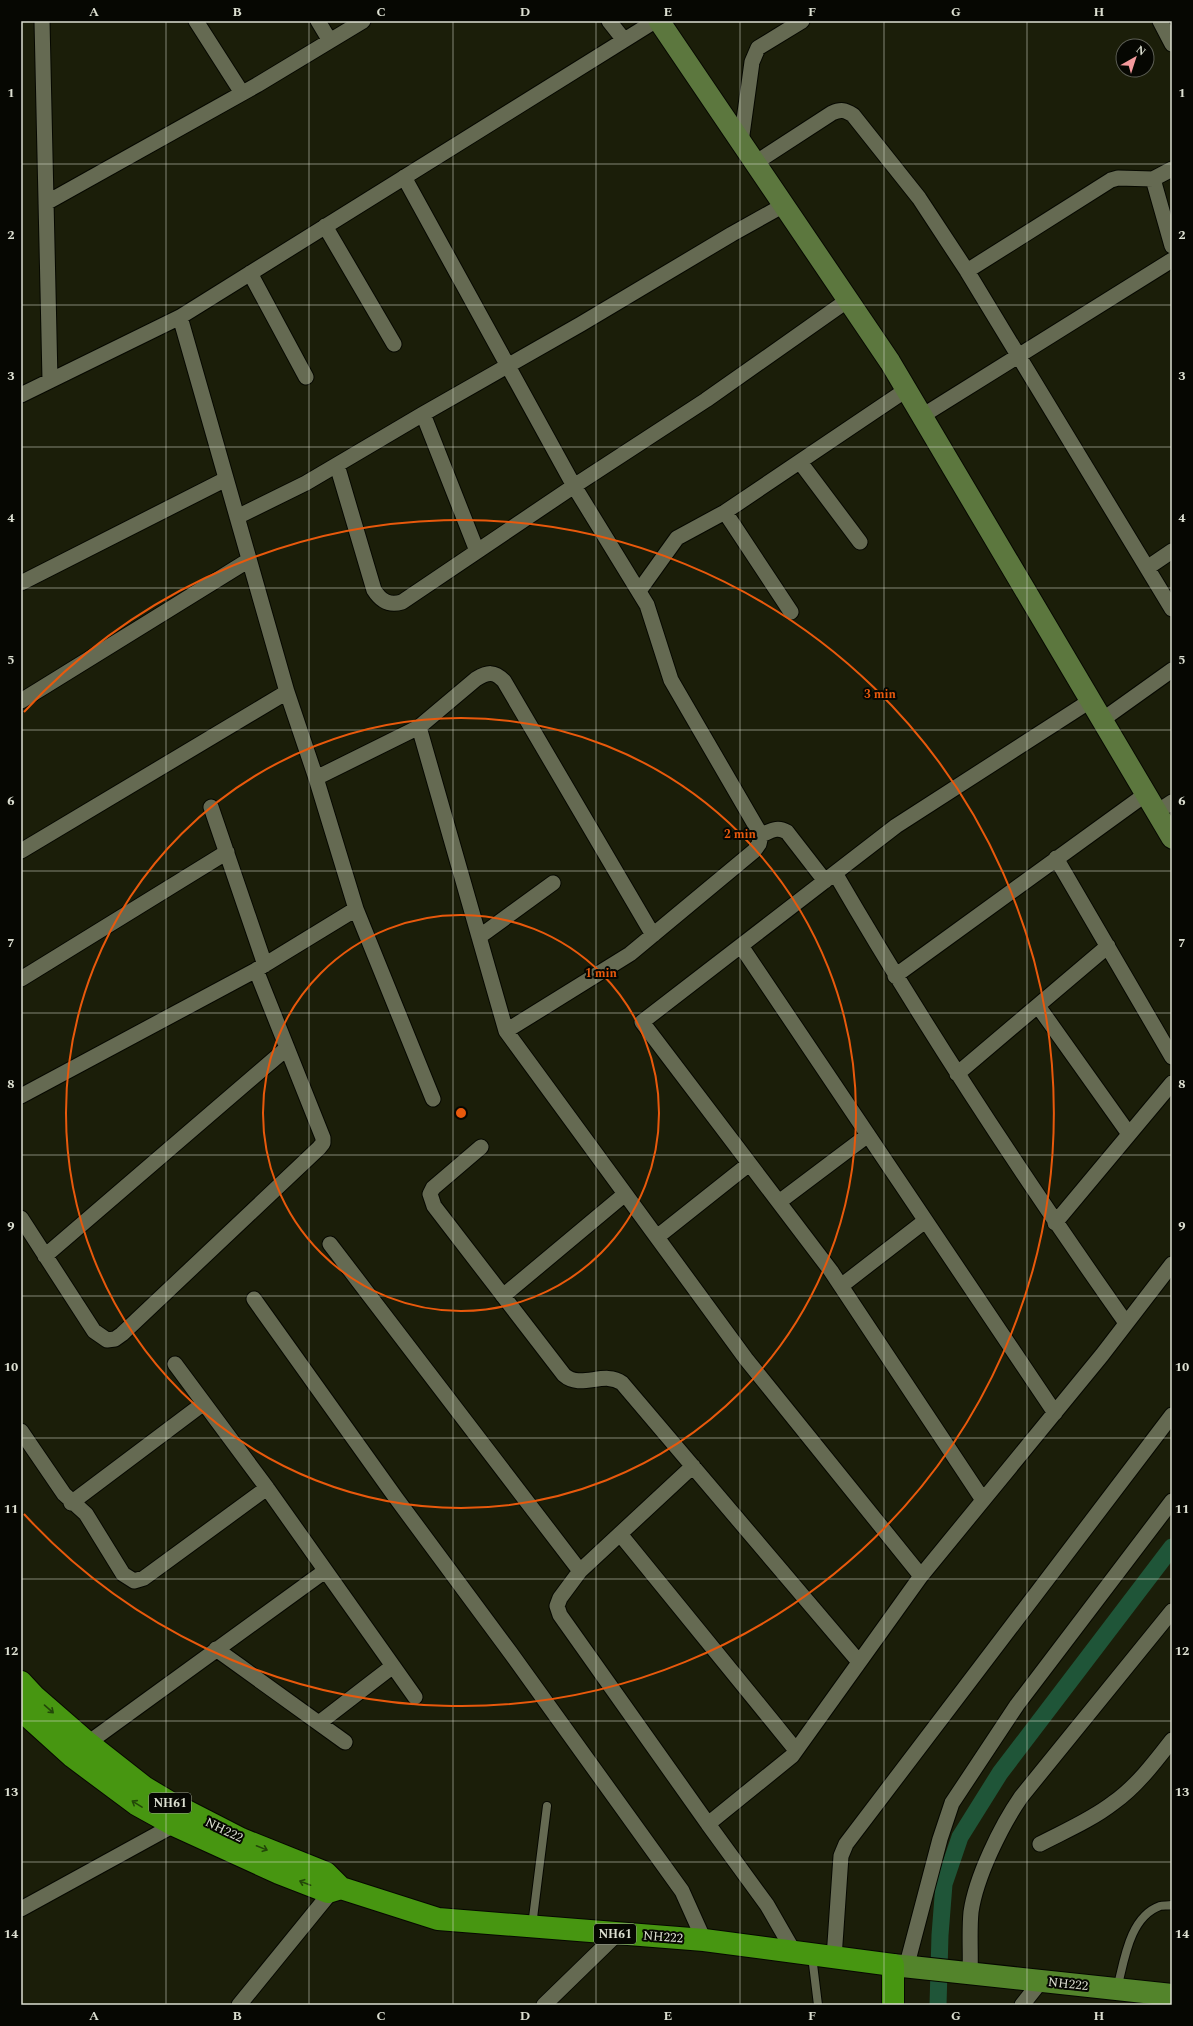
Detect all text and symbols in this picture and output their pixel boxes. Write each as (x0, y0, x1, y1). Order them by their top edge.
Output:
text: A (89, 2, 99, 22)
text: B (232, 2, 242, 22)
text: C (376, 2, 386, 22)
text: D (520, 2, 530, 22)
text: E (664, 2, 673, 22)
text: F (808, 2, 816, 22)
text: G (951, 2, 961, 22)
text: H (1094, 2, 1105, 22)
north arrow (1115, 38, 1155, 78)
text: N (1132, 41, 1150, 60)
text: 1 (7, 83, 15, 103)
text: 1 (1178, 83, 1186, 103)
text: 2 (7, 225, 15, 245)
text: 2 (1178, 225, 1186, 245)
text: 3 (7, 366, 15, 386)
text: 3 (1178, 366, 1186, 386)
text: 4 (7, 508, 15, 528)
text: 4 (1178, 508, 1186, 528)
text: 5 (7, 650, 15, 670)
text: 5 (1178, 650, 1186, 670)
text: 3 min (864, 685, 897, 704)
text: 6 (7, 791, 15, 811)
text: 6 (1178, 791, 1186, 811)
text: 2 min (724, 825, 757, 844)
text: 7 (7, 933, 15, 953)
text: 7 (1178, 933, 1186, 953)
text: 1 min (585, 964, 618, 983)
text: 8 (7, 1074, 15, 1094)
text: 8 (1178, 1074, 1186, 1094)
centre of rings (454, 1106, 468, 1120)
text: 9 (7, 1216, 15, 1236)
text: 9 (1178, 1216, 1186, 1236)
text: 10 (4, 1357, 18, 1377)
text: 10 (1175, 1357, 1189, 1377)
text: 11 (4, 1499, 18, 1519)
text: 11 (1175, 1499, 1189, 1519)
text: 12 (4, 1641, 18, 1661)
text: 12 (1175, 1641, 1189, 1661)
one-way arrow (44, 1704, 54, 1714)
text: 13 (4, 1782, 18, 1802)
text: 13 (1175, 1782, 1189, 1802)
road number: NH61 (149, 1793, 191, 1813)
one-way arrow (132, 1800, 143, 1808)
street label: NH222 (202, 1812, 246, 1848)
one-way arrow (256, 1844, 268, 1852)
one-way arrow (299, 1878, 311, 1886)
text: 14 (4, 1924, 19, 1944)
road number: NH61 (594, 1924, 636, 1944)
text: 14 (1175, 1924, 1190, 1944)
street label: NH222 (642, 1926, 684, 1948)
street label: NH222 (1047, 1972, 1089, 1996)
text: A (89, 2006, 99, 2026)
text: B (232, 2006, 242, 2026)
text: C (376, 2006, 386, 2026)
text: D (520, 2006, 530, 2026)
text: E (664, 2006, 673, 2026)
text: F (808, 2006, 816, 2026)
text: G (951, 2006, 961, 2026)
text: H (1094, 2006, 1105, 2026)

